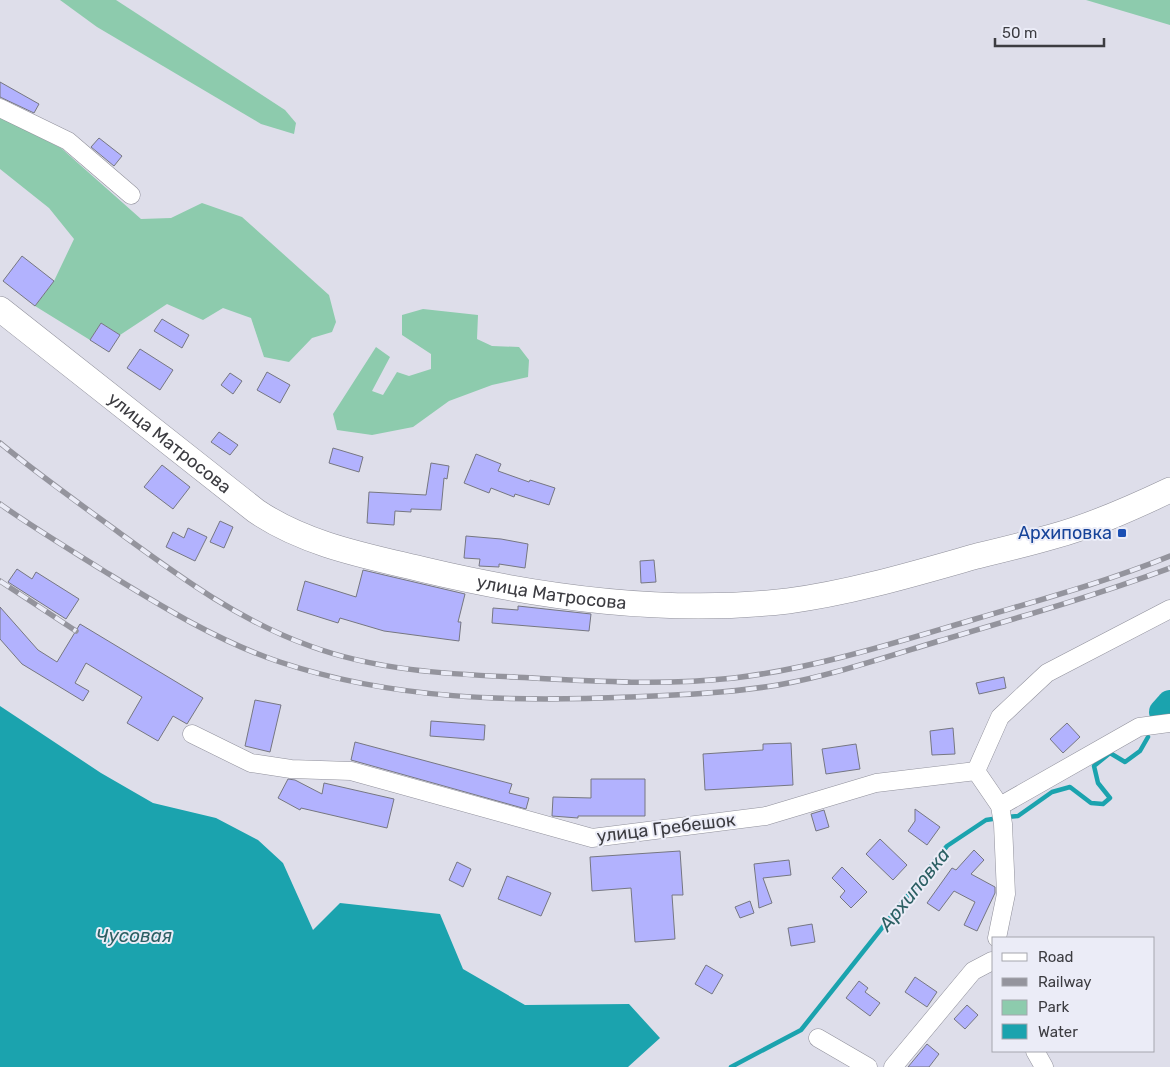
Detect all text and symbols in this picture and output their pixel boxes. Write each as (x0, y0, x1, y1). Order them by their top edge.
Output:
scale bar (995, 15, 1104, 47)
text: 50 m (1002, 24, 1037, 42)
street label: улица Матросова (103, 387, 236, 498)
place label: Архиповка (1018, 522, 1112, 544)
marker: Архиповка (1116, 527, 1128, 539)
street label: улица Матросова (475, 571, 627, 614)
street label: улица Гребешок (595, 809, 737, 847)
water label: Архиповка (873, 843, 955, 936)
water label: Чусовая (96, 924, 172, 947)
legend (992, 937, 1155, 1052)
text: Road (1038, 948, 1074, 966)
text: Railway (1038, 973, 1092, 991)
text: Park (1038, 998, 1069, 1016)
text: Water (1038, 1023, 1078, 1041)

